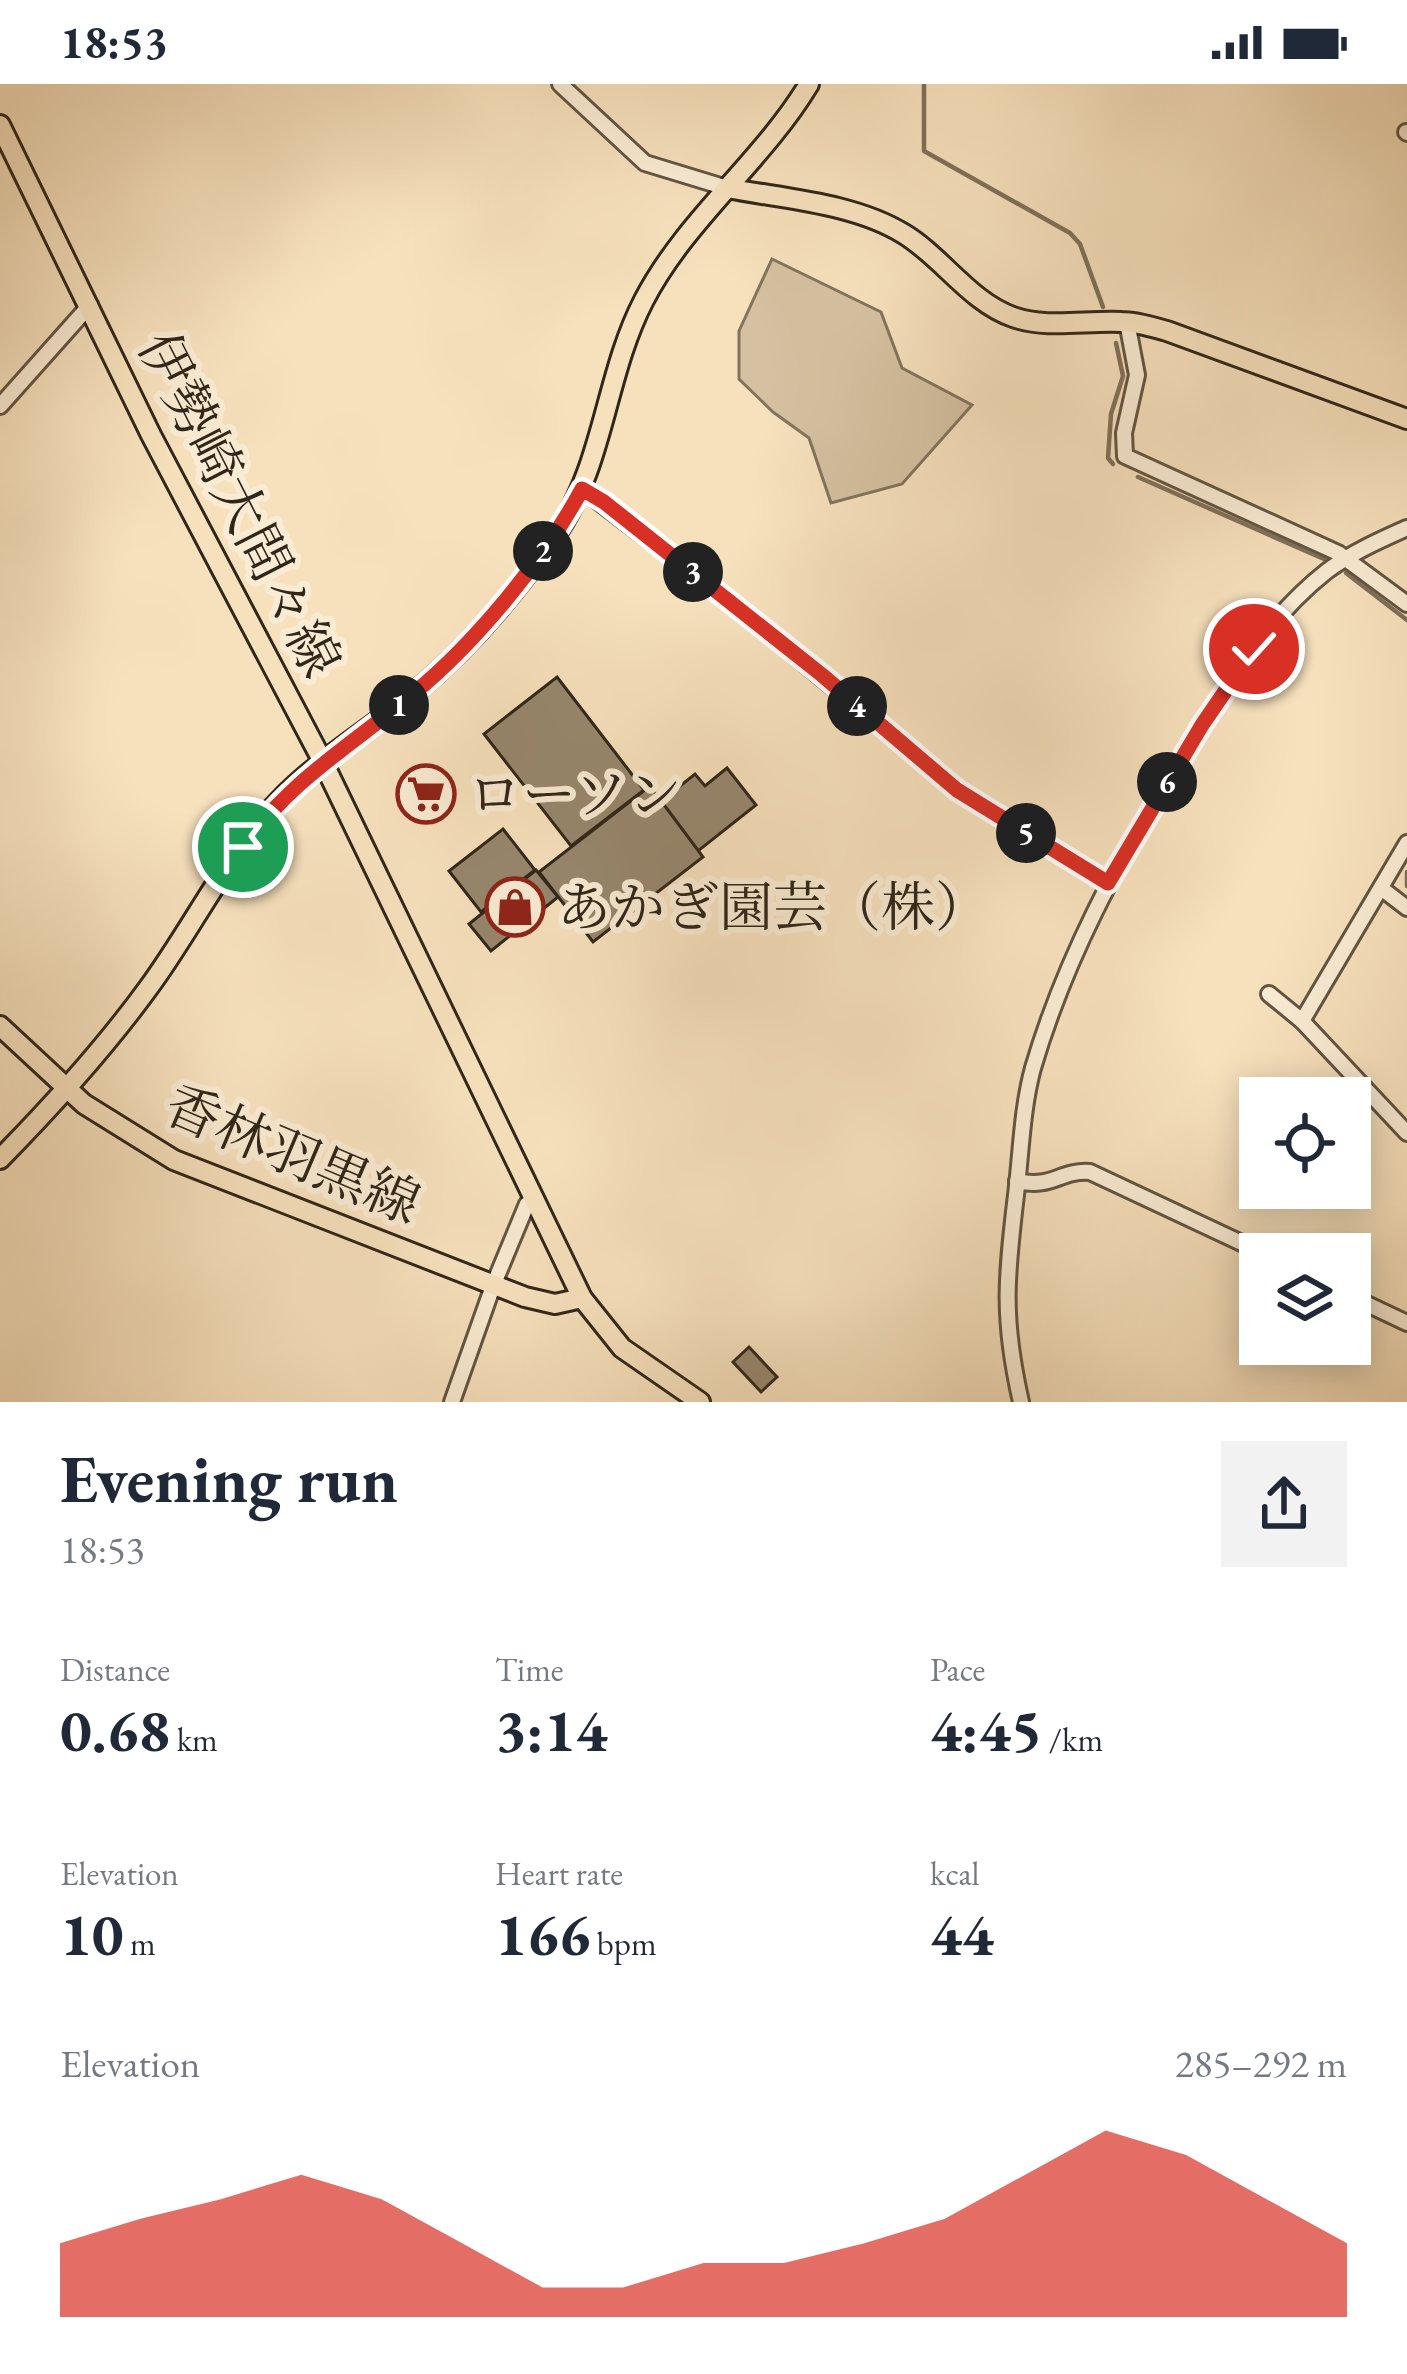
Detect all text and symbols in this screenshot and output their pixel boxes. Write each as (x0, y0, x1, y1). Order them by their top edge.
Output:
text: 18:53 (60, 13, 168, 71)
street label: 伊勢崎大間々線 (123, 320, 357, 688)
pin: 2 (513, 521, 573, 581)
text: 2 (534, 529, 552, 572)
pin: 3 (663, 542, 723, 602)
text: 3 (684, 550, 702, 593)
pin (1203, 598, 1305, 700)
icon: check (1221, 616, 1287, 682)
pin: 1 (369, 675, 429, 735)
pin: 4 (827, 676, 887, 736)
text: 1 (390, 683, 408, 726)
text: 4 (848, 684, 866, 727)
pin: 6 (1137, 752, 1197, 812)
place label: ローソン (468, 759, 682, 829)
text: 6 (1158, 760, 1176, 803)
supermarket icon: ローソン (395, 763, 457, 825)
pin (192, 796, 294, 898)
pin: 5 (996, 803, 1056, 863)
text: 5 (1017, 811, 1035, 854)
icon: arrive (210, 814, 276, 880)
place label: あかぎ園芸（株） (557, 872, 989, 942)
shop icon: あかぎ園芸（株） (484, 876, 546, 938)
street label: 香林羽黒線 (155, 1069, 431, 1239)
map controls (1239, 1077, 1371, 1365)
button: locate (1239, 1077, 1371, 1209)
button: layers (1239, 1233, 1371, 1365)
text: Evening run (60, 1436, 398, 1522)
button: share (1221, 1441, 1347, 1567)
text: 18:53 (60, 1524, 145, 1575)
text: Distance (60, 1648, 170, 1691)
text: Time (495, 1648, 564, 1691)
text: Pace (930, 1648, 985, 1691)
text: 0.68 (60, 1691, 170, 1769)
text: 3:14 (495, 1691, 607, 1769)
text: 4:45 (930, 1691, 1042, 1769)
text: km (170, 1718, 218, 1761)
text: /km (1042, 1718, 1103, 1761)
text: Elevation (60, 1852, 179, 1895)
text: Heart rate (495, 1852, 623, 1895)
text: kcal (930, 1852, 980, 1895)
text: 10 (60, 1895, 123, 1973)
text: 166 (495, 1895, 590, 1973)
text: 44 (930, 1895, 993, 1973)
text: m (123, 1922, 156, 1965)
text: bpm (590, 1922, 657, 1965)
text: Elevation (60, 2038, 200, 2089)
text: 285–292 m (1175, 2038, 1347, 2089)

